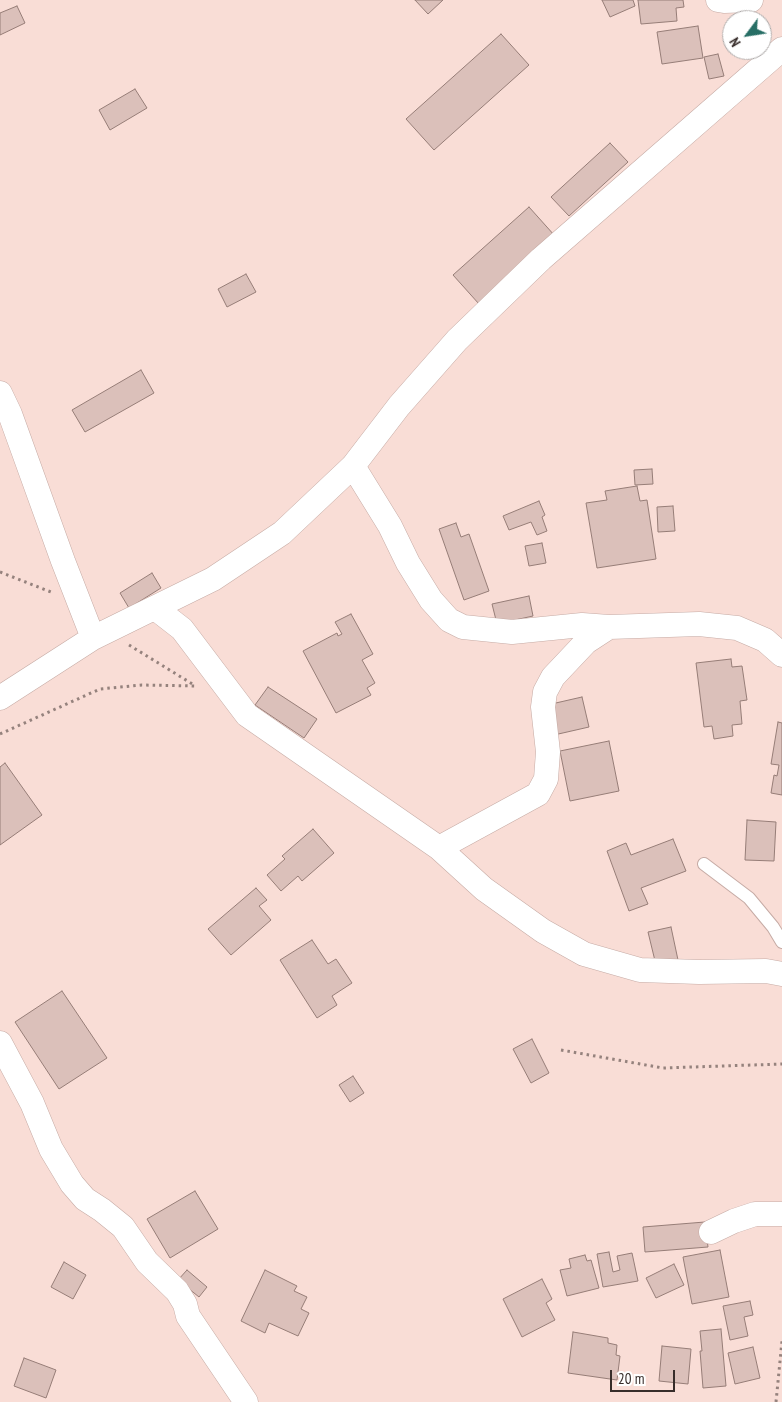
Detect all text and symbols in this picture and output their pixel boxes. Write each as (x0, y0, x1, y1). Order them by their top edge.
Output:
north arrow (722, 10, 772, 60)
text: N (725, 34, 745, 50)
scale bar (612, 1360, 677, 1392)
text: 20 m (618, 1369, 644, 1388)

